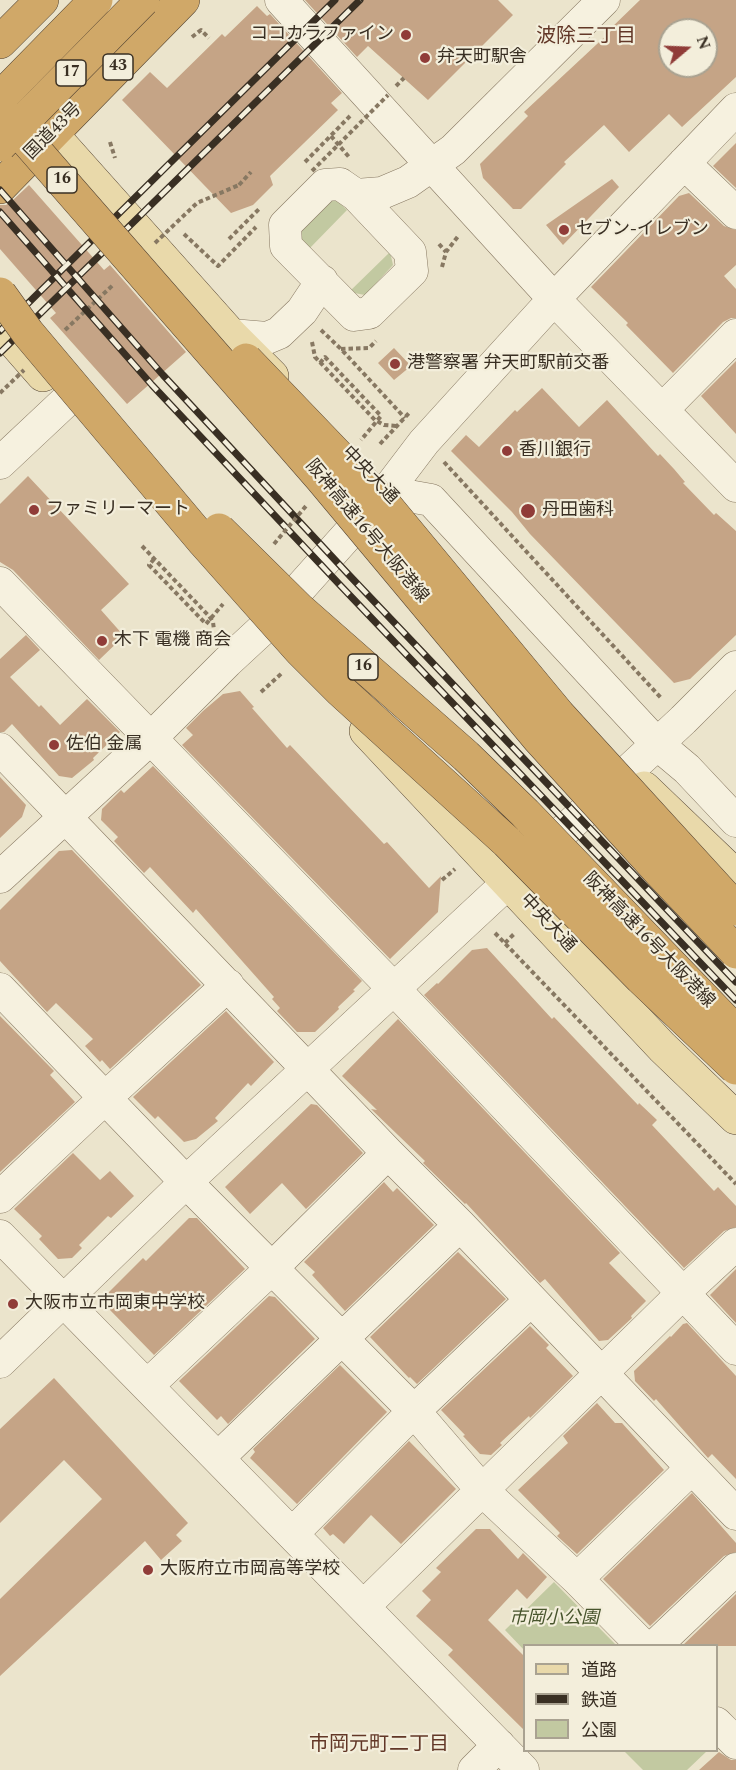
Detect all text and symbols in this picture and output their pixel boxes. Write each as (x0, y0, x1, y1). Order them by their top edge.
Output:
north arrow (658, 18, 718, 78)
place label: ココカラファイン (250, 24, 394, 46)
district label: 波除三丁目 (536, 26, 636, 50)
marker: ココカラファイン (399, 28, 413, 42)
text: N (690, 33, 717, 53)
place label: 弁天町駅舎 (437, 47, 527, 69)
marker: 弁天町駅舎 (418, 51, 432, 65)
road number: 43 (103, 54, 133, 80)
road number: 17 (56, 60, 86, 86)
street label: 国道43号 (21, 99, 87, 165)
road number: 16 (47, 167, 77, 193)
place label: セブン-イレブン (576, 219, 709, 241)
marker: セブン-イレブン (557, 223, 571, 237)
place label: 港警察署 弁天町駅前交番 (407, 353, 609, 375)
marker: 港警察署 弁天町駅前交番 (388, 357, 402, 371)
place label: 香川銀行 (519, 440, 591, 462)
street label: 中央大通 (336, 443, 402, 509)
marker: 香川銀行 (500, 444, 514, 458)
street label: 阪神高速16号大阪港線 (300, 456, 432, 608)
place label: ファミリーマート (46, 499, 190, 521)
place label: 丹田歯科 (542, 500, 614, 522)
marker: 丹田歯科 (519, 502, 537, 520)
marker: ファミリーマート (27, 503, 41, 517)
place label: 木下 電機 商会 (114, 630, 231, 652)
marker: 木下 電機 商会 (95, 634, 109, 648)
road number: 16 (348, 654, 378, 680)
place label: 佐伯 金属 (66, 734, 142, 756)
marker: 佐伯 金属 (47, 738, 61, 752)
street label: 阪神高速16号大阪港線 (578, 869, 718, 1013)
street label: 中央大通 (515, 890, 579, 958)
place label: 大阪市立市岡東中学校 (25, 1293, 205, 1315)
marker: 大阪市立市岡東中学校 (6, 1297, 20, 1311)
place label: 大阪府立市岡高等学校 (160, 1559, 340, 1581)
marker: 大阪府立市岡高等学校 (141, 1563, 155, 1577)
park label: 市岡小公園 (509, 1608, 599, 1630)
legend (523, 1644, 718, 1752)
text: 道路 (581, 1657, 617, 1684)
text: 鉄道 (581, 1687, 617, 1714)
text: 公園 (581, 1717, 617, 1744)
district label: 市岡元町二丁目 (309, 1734, 449, 1758)

